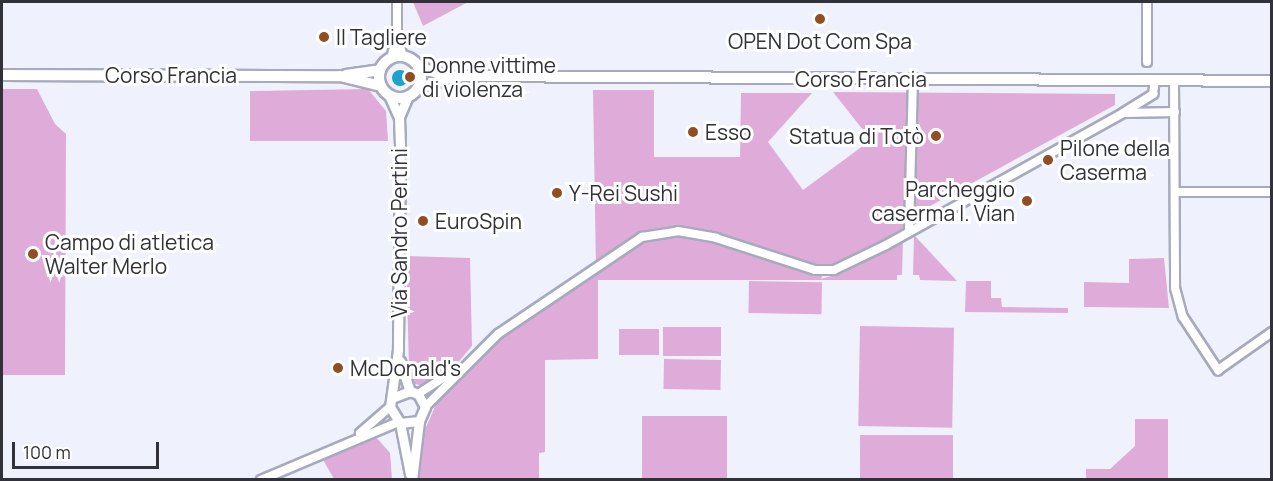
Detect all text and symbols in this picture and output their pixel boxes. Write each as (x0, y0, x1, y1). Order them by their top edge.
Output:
marker: OPEN Dot Com Spa (813, 12, 827, 26)
place label: Il Tagliere (336, 24, 427, 50)
place label: OPEN Dot Com Spa (728, 28, 912, 54)
marker: Il Tagliere (317, 30, 331, 44)
place label: Donne vittime di violenza (422, 52, 556, 102)
street label: Corso Francia (105, 62, 237, 88)
street label: Corso Francia (795, 66, 927, 92)
marker: Donne vittime di violenza (403, 70, 417, 84)
place label: Esso (705, 119, 751, 145)
place label: Statua di Totò (789, 123, 924, 149)
marker: Esso (686, 125, 700, 139)
marker: Statua di Totò (929, 129, 943, 143)
place label: Pilone della Caserma (1060, 135, 1170, 185)
street label: Via Sandro Pertini (386, 148, 412, 318)
marker: Pilone della Caserma (1041, 153, 1055, 167)
place label: Parcheggio caserma I. Vian (872, 176, 1015, 226)
place label: Y-Rei Sushi (569, 180, 678, 206)
marker: Y-Rei Sushi (550, 186, 564, 200)
marker: Parcheggio caserma I. Vian (1020, 194, 1034, 208)
place label: EuroSpin (435, 208, 522, 234)
marker: EuroSpin (416, 214, 430, 228)
place label: Campo di atletica Walter Merlo (45, 229, 214, 279)
marker: Campo di atletica Walter Merlo (26, 247, 40, 261)
place label: McDonald's (350, 355, 461, 381)
marker: McDonald's (331, 361, 345, 375)
scale bar (15, 430, 162, 468)
text: 100 m (23, 440, 71, 464)

